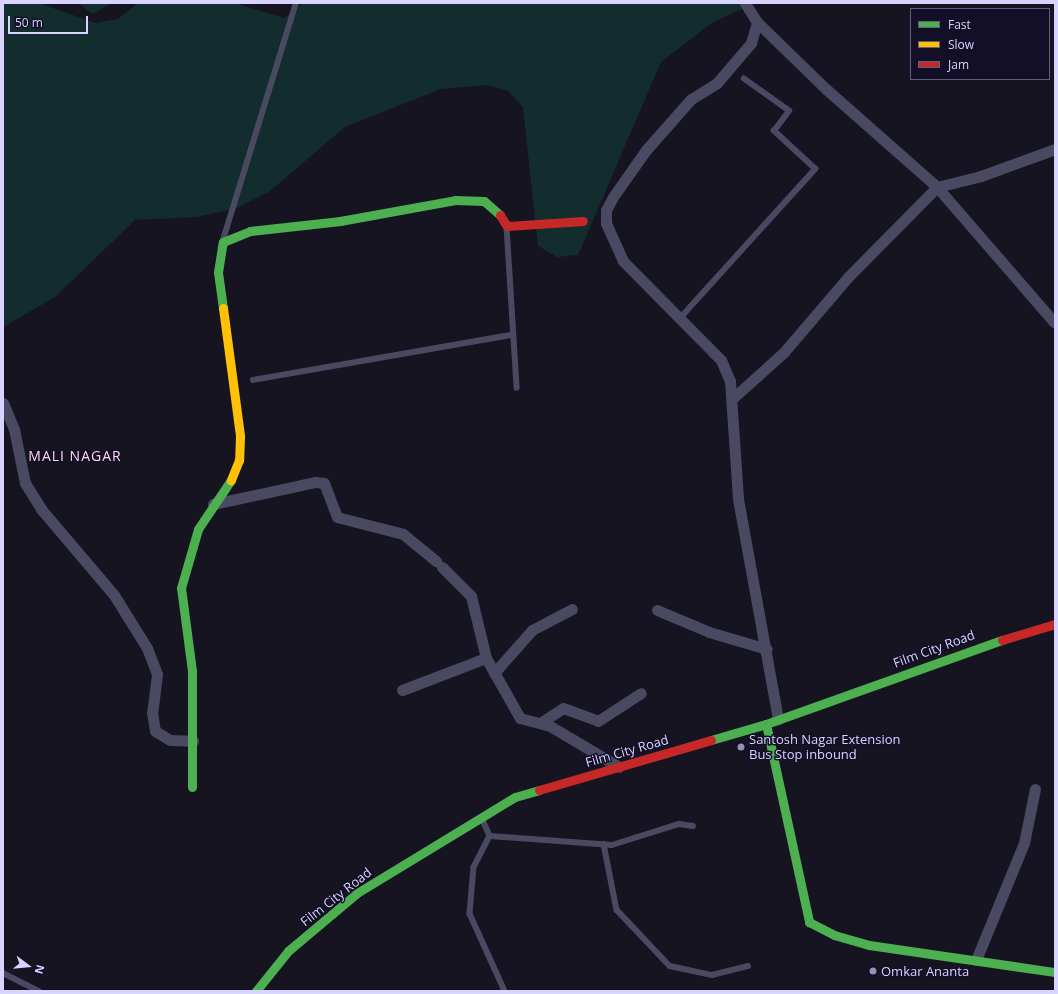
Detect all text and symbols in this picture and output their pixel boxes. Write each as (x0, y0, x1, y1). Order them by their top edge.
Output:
scale bar (10, 8, 90, 34)
legend (910, 8, 1050, 80)
text: 50 m (15, 14, 43, 31)
text: Fast (948, 16, 971, 33)
text: Slow (948, 36, 974, 53)
text: Jam (948, 56, 969, 73)
district label: MALI NAGAR (28, 448, 122, 464)
street label: Film City Road (891, 627, 977, 671)
street label: Film City Road (584, 732, 670, 770)
place label: Santosh Nagar Extension Bus Stop inbound (749, 732, 901, 763)
marker: Santosh Nagar Extension Bus Stop inbound (736, 742, 746, 752)
street label: Film City Road (297, 864, 375, 930)
north arrow (8, 946, 48, 986)
text: N (32, 963, 48, 976)
place label: Omkar Ananta (881, 963, 969, 979)
marker: Omkar Ananta (868, 966, 878, 976)

